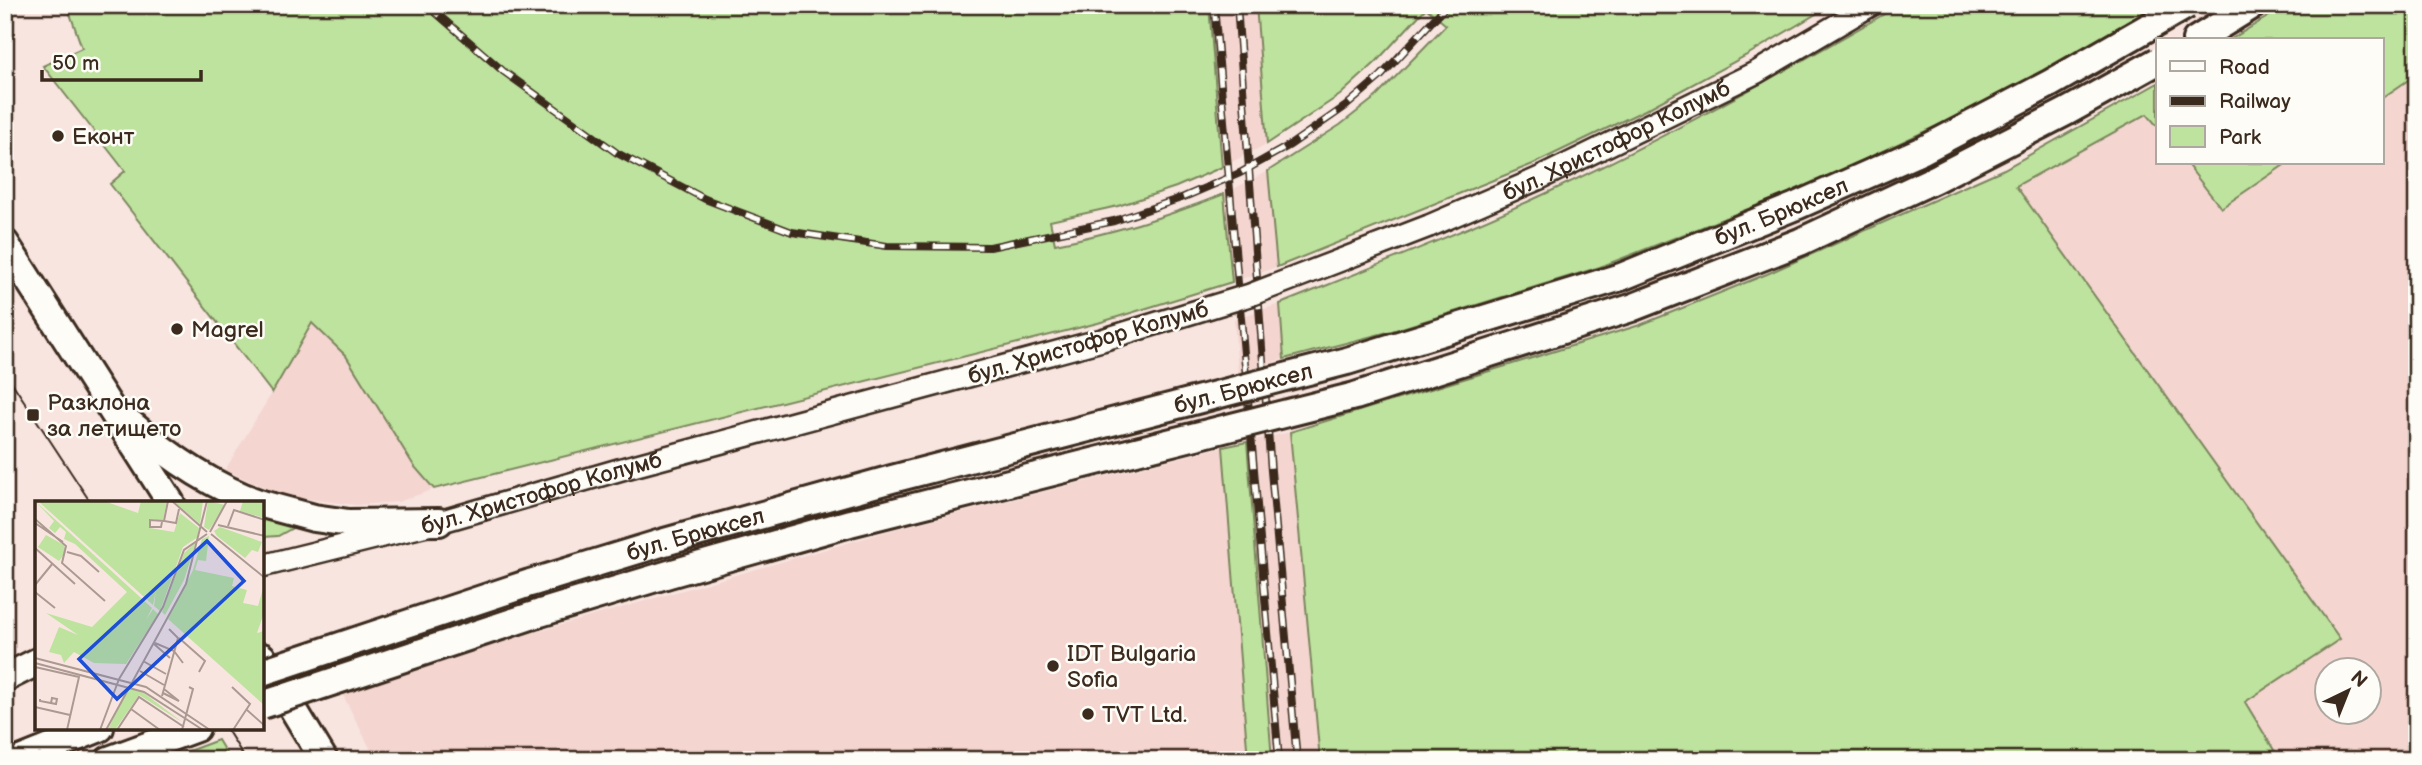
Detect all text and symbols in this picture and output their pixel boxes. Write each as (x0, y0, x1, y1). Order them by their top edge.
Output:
scale bar (42, 38, 201, 82)
legend (2156, 38, 2384, 164)
text: 50 m (52, 51, 99, 76)
text: Road (2219, 55, 2270, 80)
street label: бул. Христофор Колумб (1499, 74, 1735, 207)
text: Railway (2219, 89, 2291, 114)
place label: Еконт (72, 123, 135, 151)
text: Park (2219, 125, 2262, 150)
marker: Еконт (50, 128, 66, 144)
street label: бул. Брюксел (1711, 172, 1853, 252)
street label: бул. Христофор Колумб (965, 295, 1212, 391)
place label: Magrel (191, 316, 264, 344)
marker: Magrel (169, 321, 185, 337)
street label: бул. Брюксел (1171, 357, 1316, 420)
place label: Разклона за летището (47, 389, 181, 443)
marker: Разклона за летището (25, 407, 41, 423)
street label: бул. Христофор Колумб (419, 446, 665, 541)
inset map (35, 501, 264, 730)
street label: бул. Брюксел (623, 502, 768, 568)
place label: IDT Bulgaria Sofia (1067, 640, 1196, 694)
north arrow (2314, 656, 2384, 726)
marker: IDT Bulgaria Sofia (1045, 658, 1061, 674)
text: N (2346, 666, 2372, 693)
place label: TVT Ltd. (1102, 701, 1187, 729)
marker: TVT Ltd. (1080, 706, 1096, 722)

